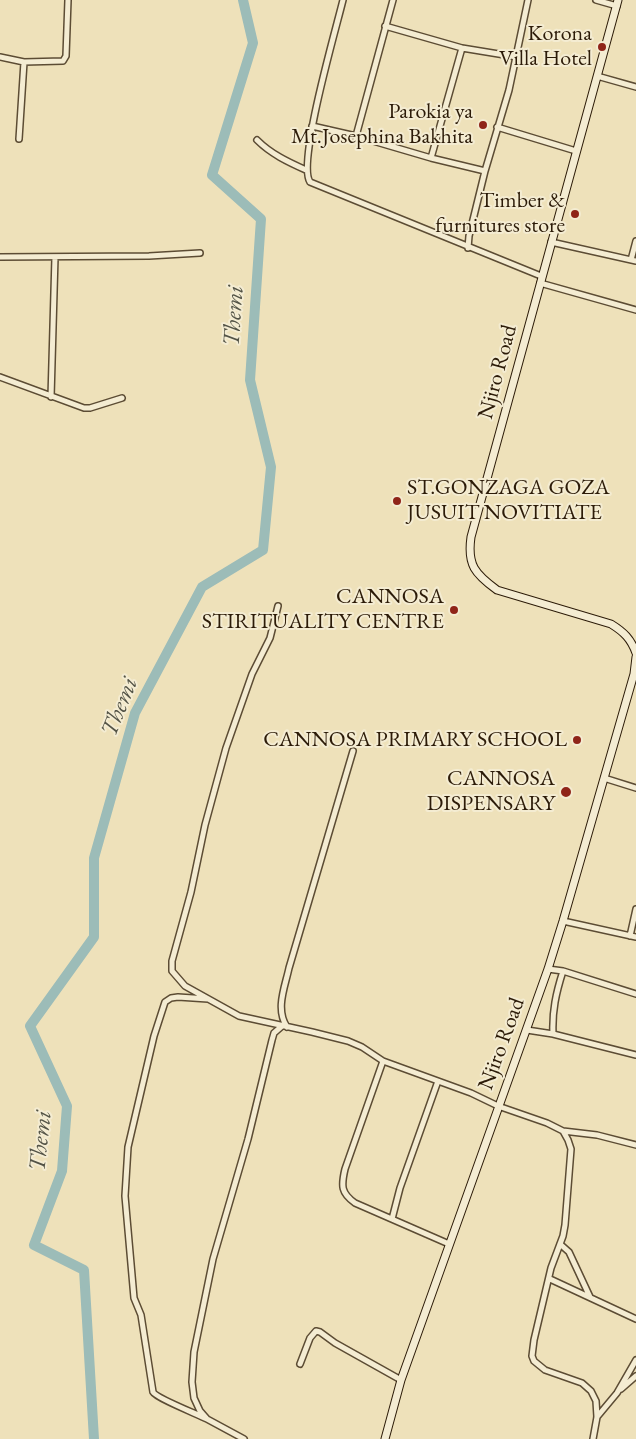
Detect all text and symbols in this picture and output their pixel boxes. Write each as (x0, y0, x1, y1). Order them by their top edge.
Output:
place label: Korona Villa Hotel (499, 21, 592, 72)
marker: Korona Villa Hotel (596, 41, 608, 53)
place label: Parokia ya Mt.Josephina Bakhita (291, 99, 473, 150)
marker: Parokia ya Mt.Josephina Bakhita (477, 119, 489, 131)
place label: Timber & furnitures store (435, 188, 565, 240)
marker: Timber & furnitures store (569, 208, 581, 220)
water label: Themi (218, 285, 250, 347)
street label: Njiro Road (473, 322, 523, 422)
place label: ST.GONZAGA GOZA JUSUIT NOVITIATE (407, 475, 610, 526)
marker: ST.GONZAGA GOZA JUSUIT NOVITIATE (391, 495, 403, 507)
place label: CANNOSA STIRITUALITY CENTRE (202, 584, 444, 636)
marker: CANNOSA STIRITUALITY CENTRE (448, 604, 460, 616)
water label: Themi (95, 673, 145, 741)
place label: CANNOSA PRIMARY SCHOOL (263, 727, 567, 753)
marker: CANNOSA PRIMARY SCHOOL (571, 734, 583, 746)
place label: CANNOSA DISPENSARY (427, 766, 555, 818)
marker: CANNOSA DISPENSARY (559, 785, 573, 799)
street label: Njiro Road (473, 994, 531, 1094)
water label: Themi (24, 1109, 58, 1173)

